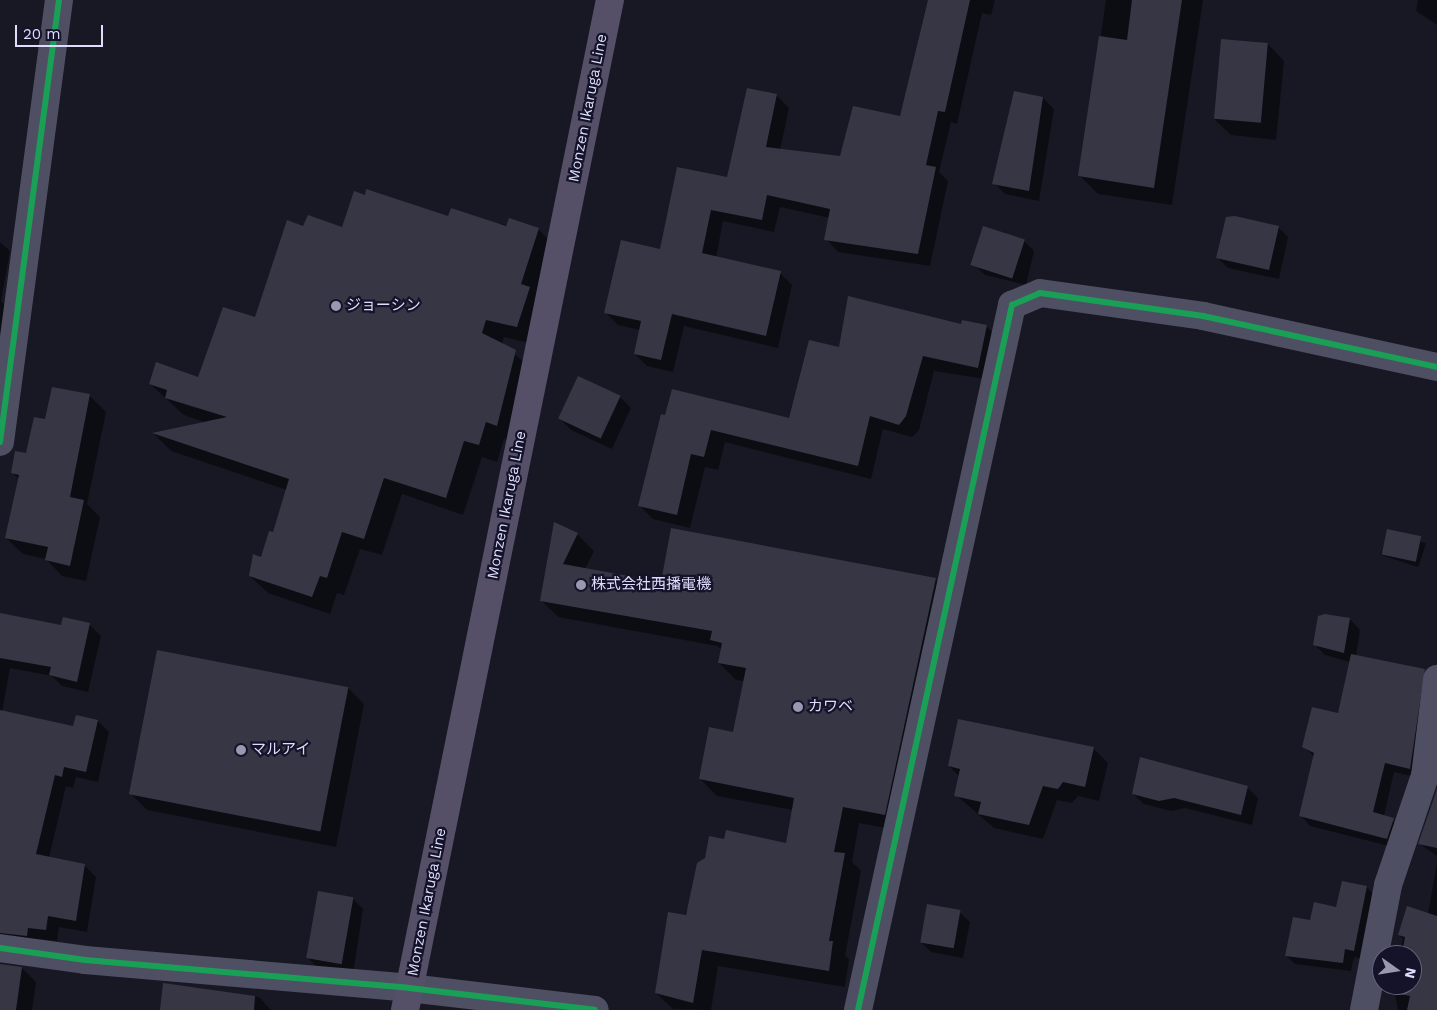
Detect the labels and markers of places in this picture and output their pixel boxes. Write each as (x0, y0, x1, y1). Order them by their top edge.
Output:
place label: ジョーシン (346, 297, 421, 315)
marker: ジョーシン (330, 300, 342, 312)
place label: 株式会社西播電機 (591, 576, 711, 594)
marker: 株式会社西播電機 (575, 579, 587, 591)
place label: カワベ (808, 698, 853, 716)
marker: カワベ (792, 701, 804, 713)
place label: マルアイ (251, 741, 311, 759)
marker: マルアイ (235, 744, 247, 756)

